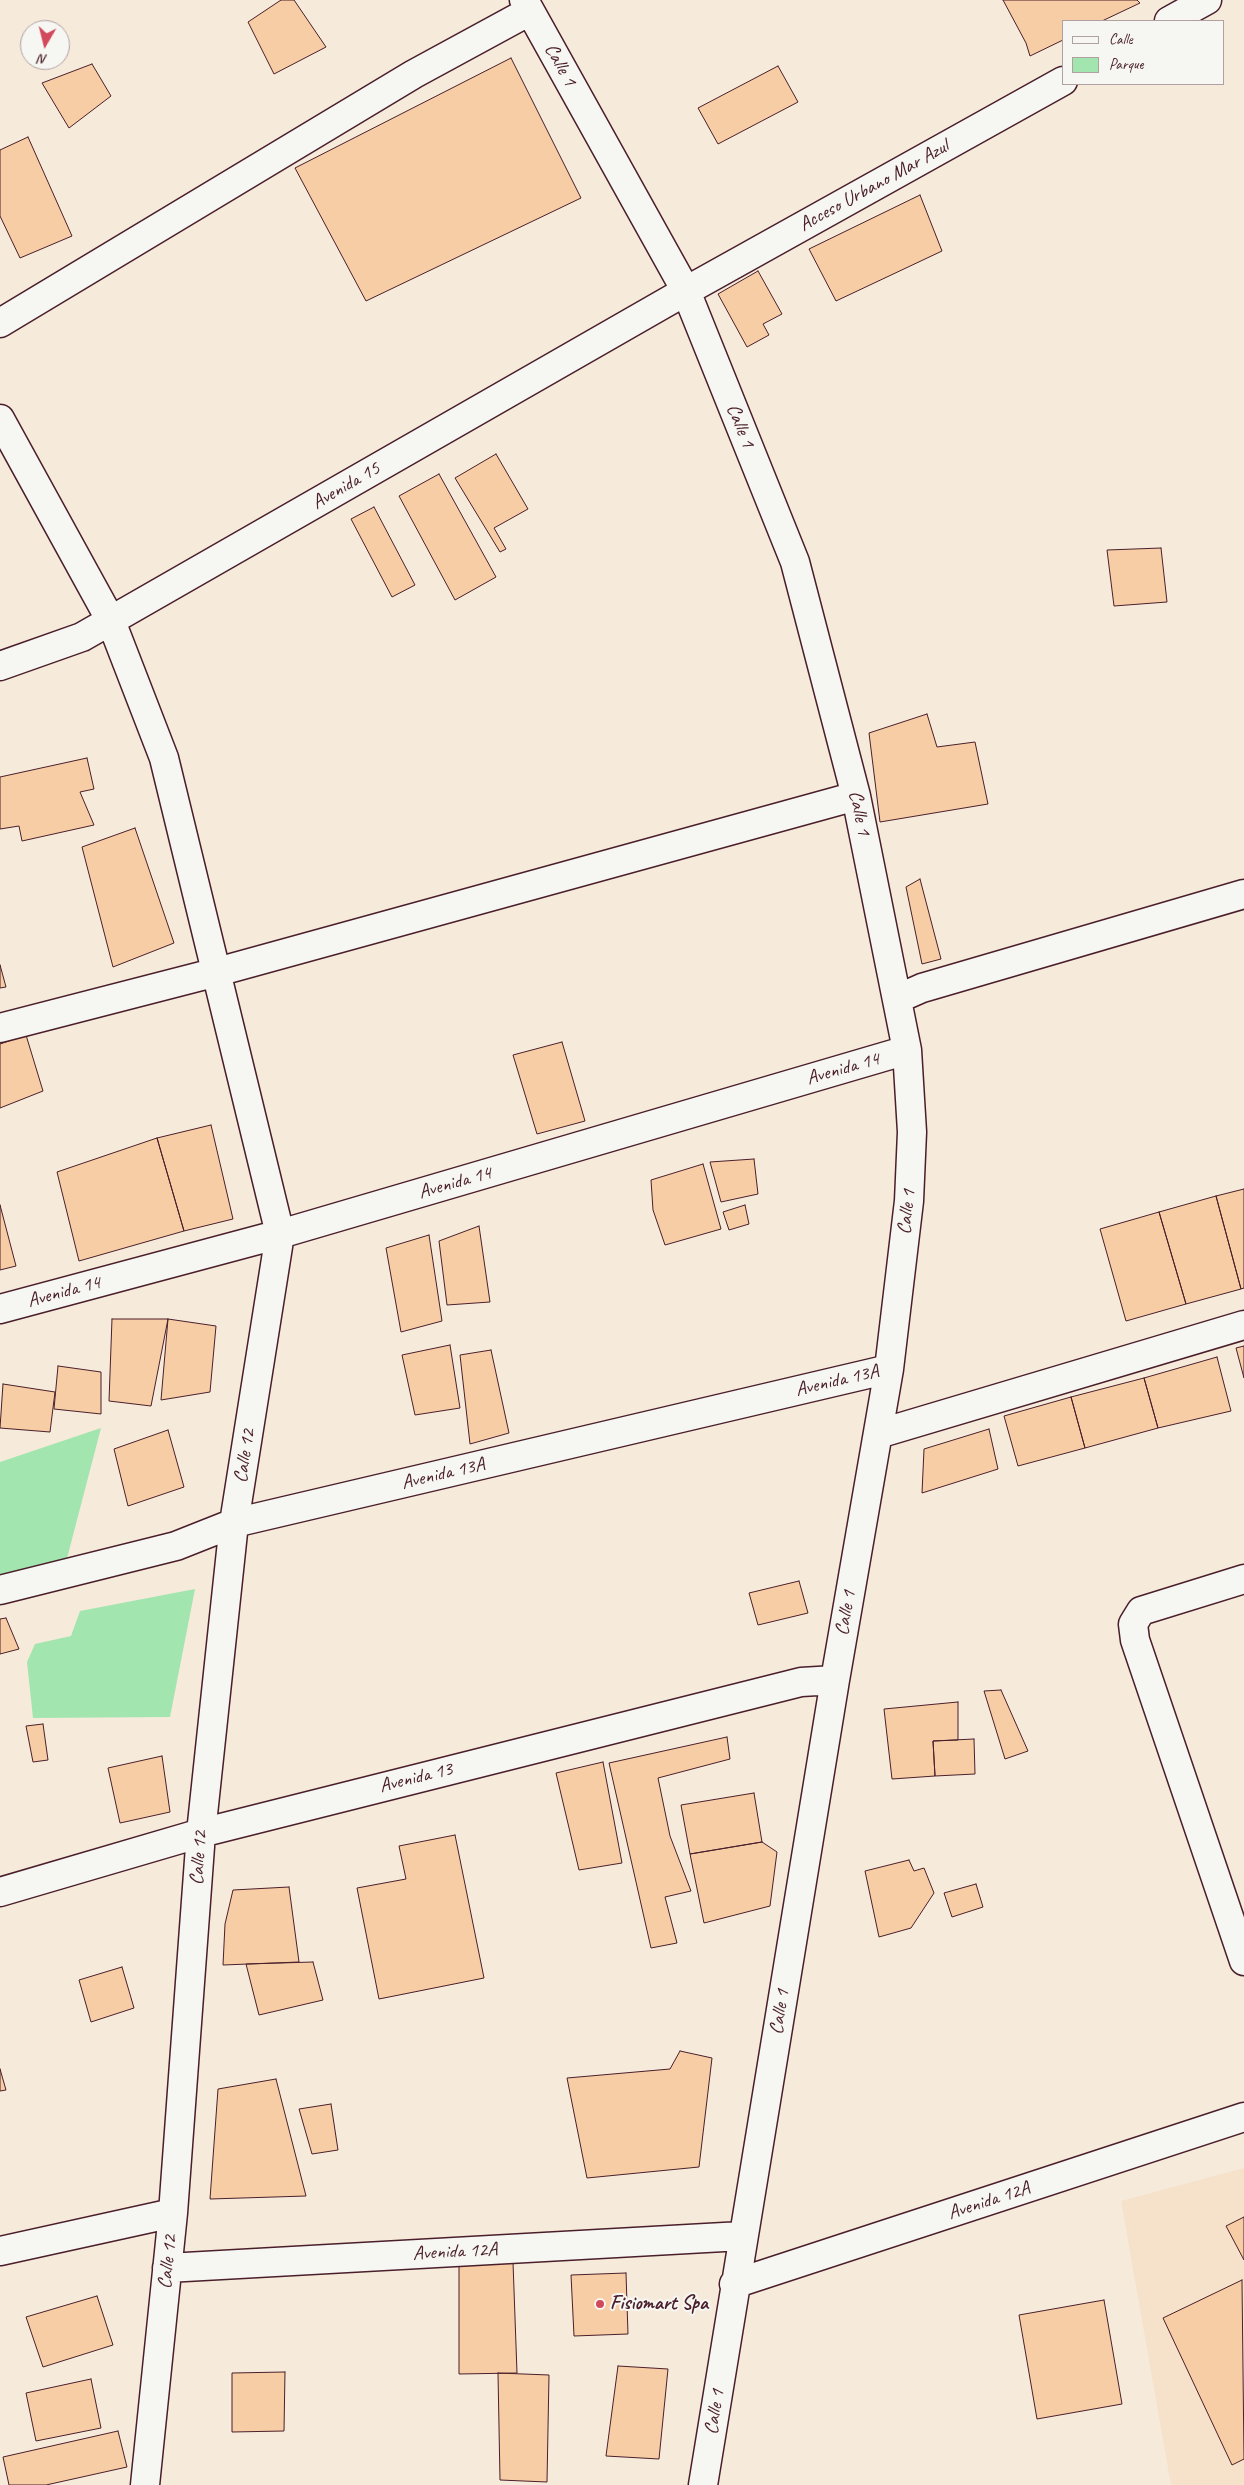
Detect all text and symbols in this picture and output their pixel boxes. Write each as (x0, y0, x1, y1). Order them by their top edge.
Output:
north arrow (20, 20, 70, 70)
legend (1062, 20, 1224, 85)
text: Calle (1109, 30, 1133, 49)
street label: Calle 1 (539, 39, 581, 91)
text: N (38, 50, 48, 68)
text: Parque (1109, 55, 1143, 74)
street label: Acceso Urbano Mar Azul (795, 135, 953, 237)
street label: Calle 1 (720, 401, 760, 451)
street label: Avenida 15 (308, 457, 384, 515)
street label: Calle 1 (843, 788, 875, 838)
street label: Avenida 14 (804, 1047, 882, 1091)
street label: Avenida 14 (416, 1161, 494, 1205)
street label: Calle 1 (893, 1188, 921, 1236)
street label: Avenida 14 (25, 1271, 103, 1313)
street label: Avenida 13A (793, 1360, 881, 1402)
street label: Calle 12 (229, 1427, 261, 1485)
street label: Avenida 13A (399, 1453, 487, 1495)
street label: Calle 1 (830, 1589, 862, 1637)
street label: Avenida 13 (377, 1757, 455, 1799)
street label: Calle 12 (185, 1830, 213, 1886)
street label: Calle 1 (765, 1988, 795, 2036)
street label: Avenida 12A (945, 2176, 1033, 2226)
street label: Calle 12 (153, 2234, 183, 2290)
street label: Avenida 12A (412, 2238, 498, 2266)
place label: Fisiomart Spa (610, 2292, 708, 2316)
marker: Fisiomart Spa (594, 2298, 606, 2310)
street label: Calle 1 (700, 2388, 730, 2436)

